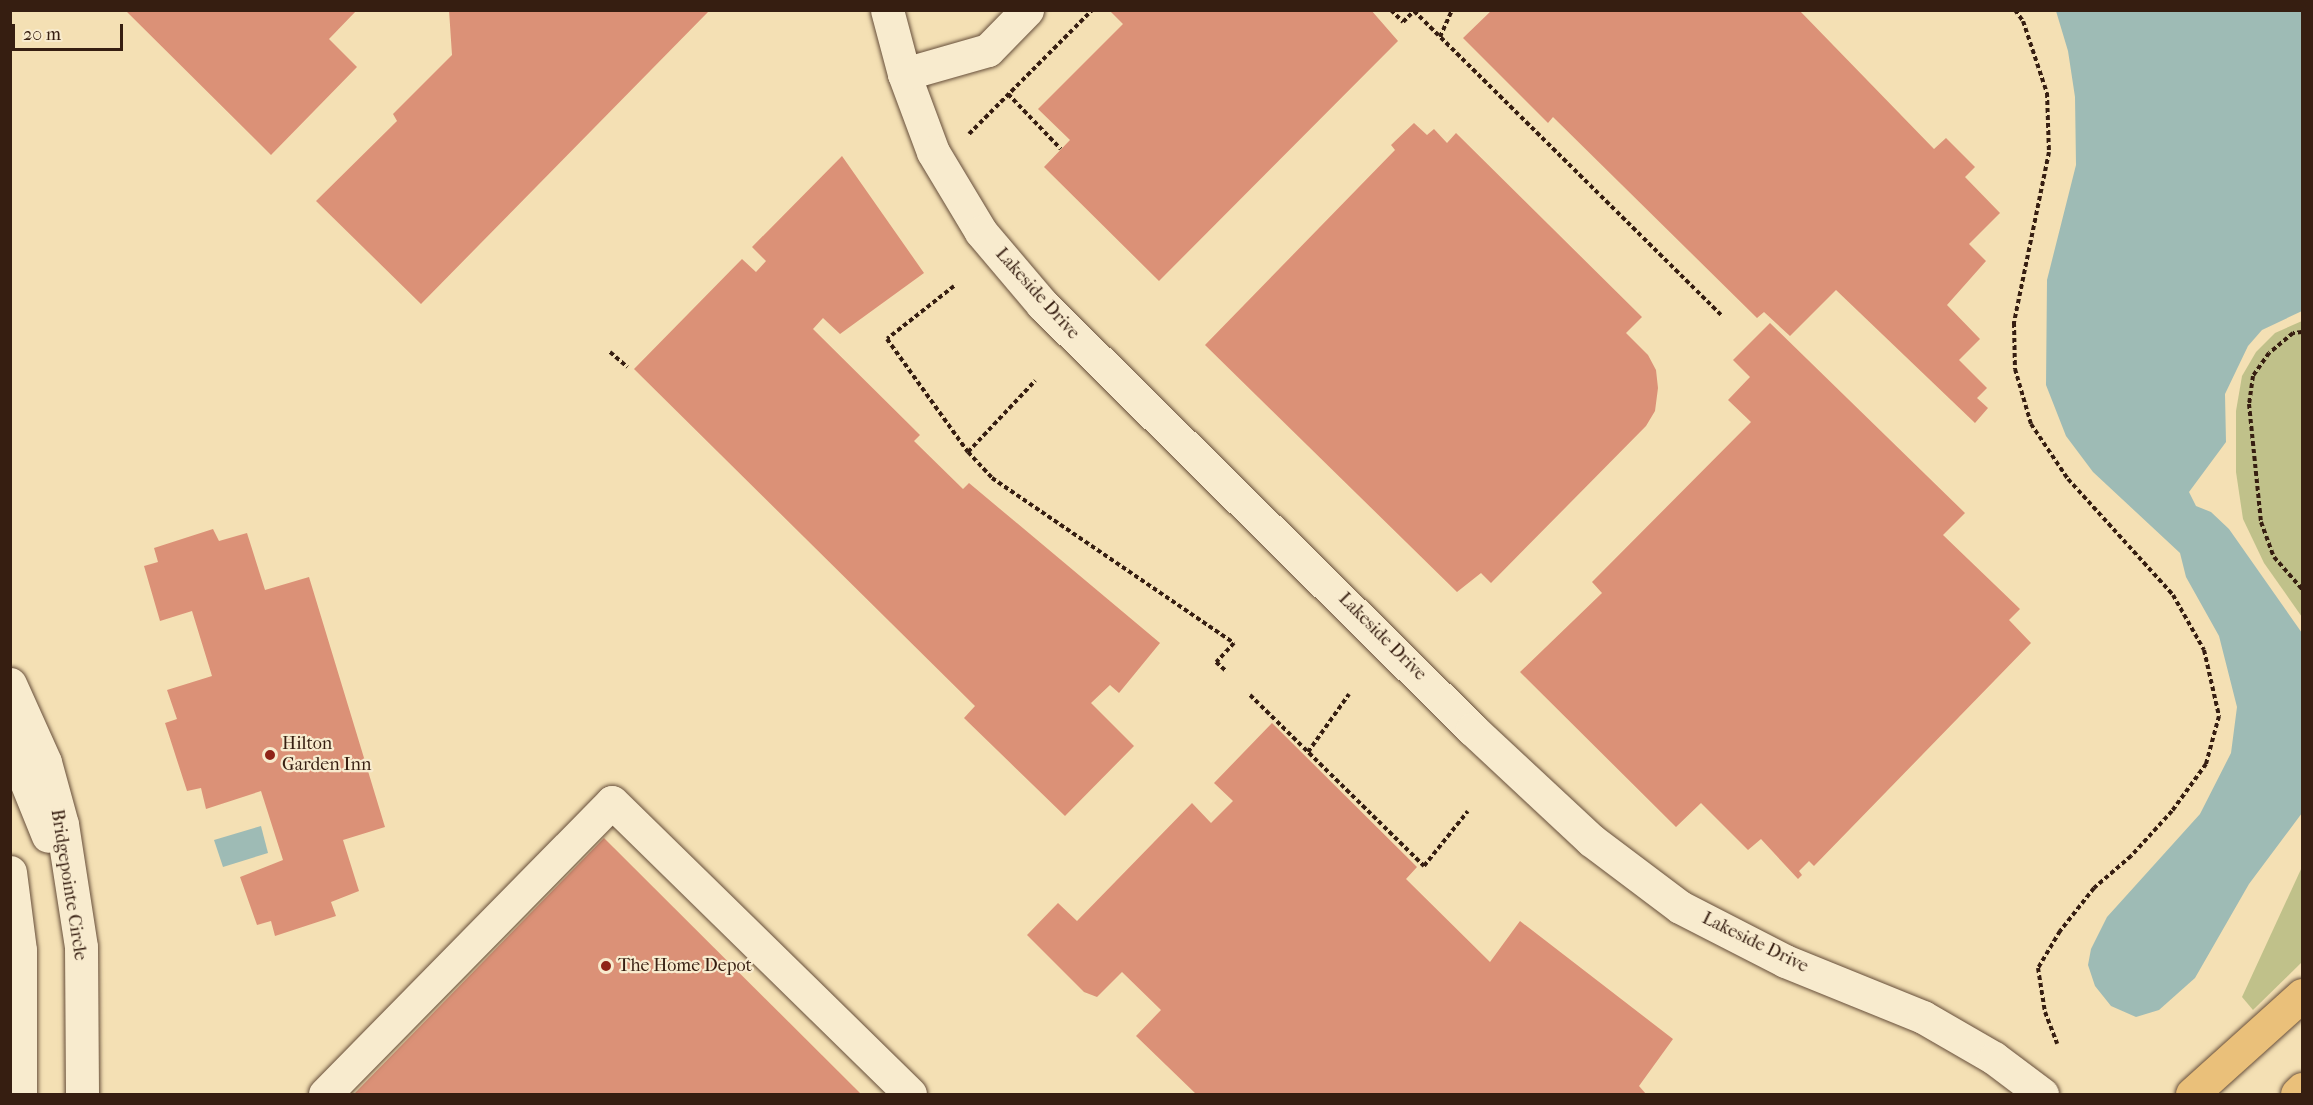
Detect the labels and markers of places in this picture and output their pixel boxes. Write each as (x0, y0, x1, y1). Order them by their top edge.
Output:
place label: Hilton Garden Inn (282, 734, 371, 777)
marker: Hilton Garden Inn (263, 748, 277, 762)
place label: The Home Depot (618, 955, 752, 977)
marker: The Home Depot (599, 959, 613, 973)

